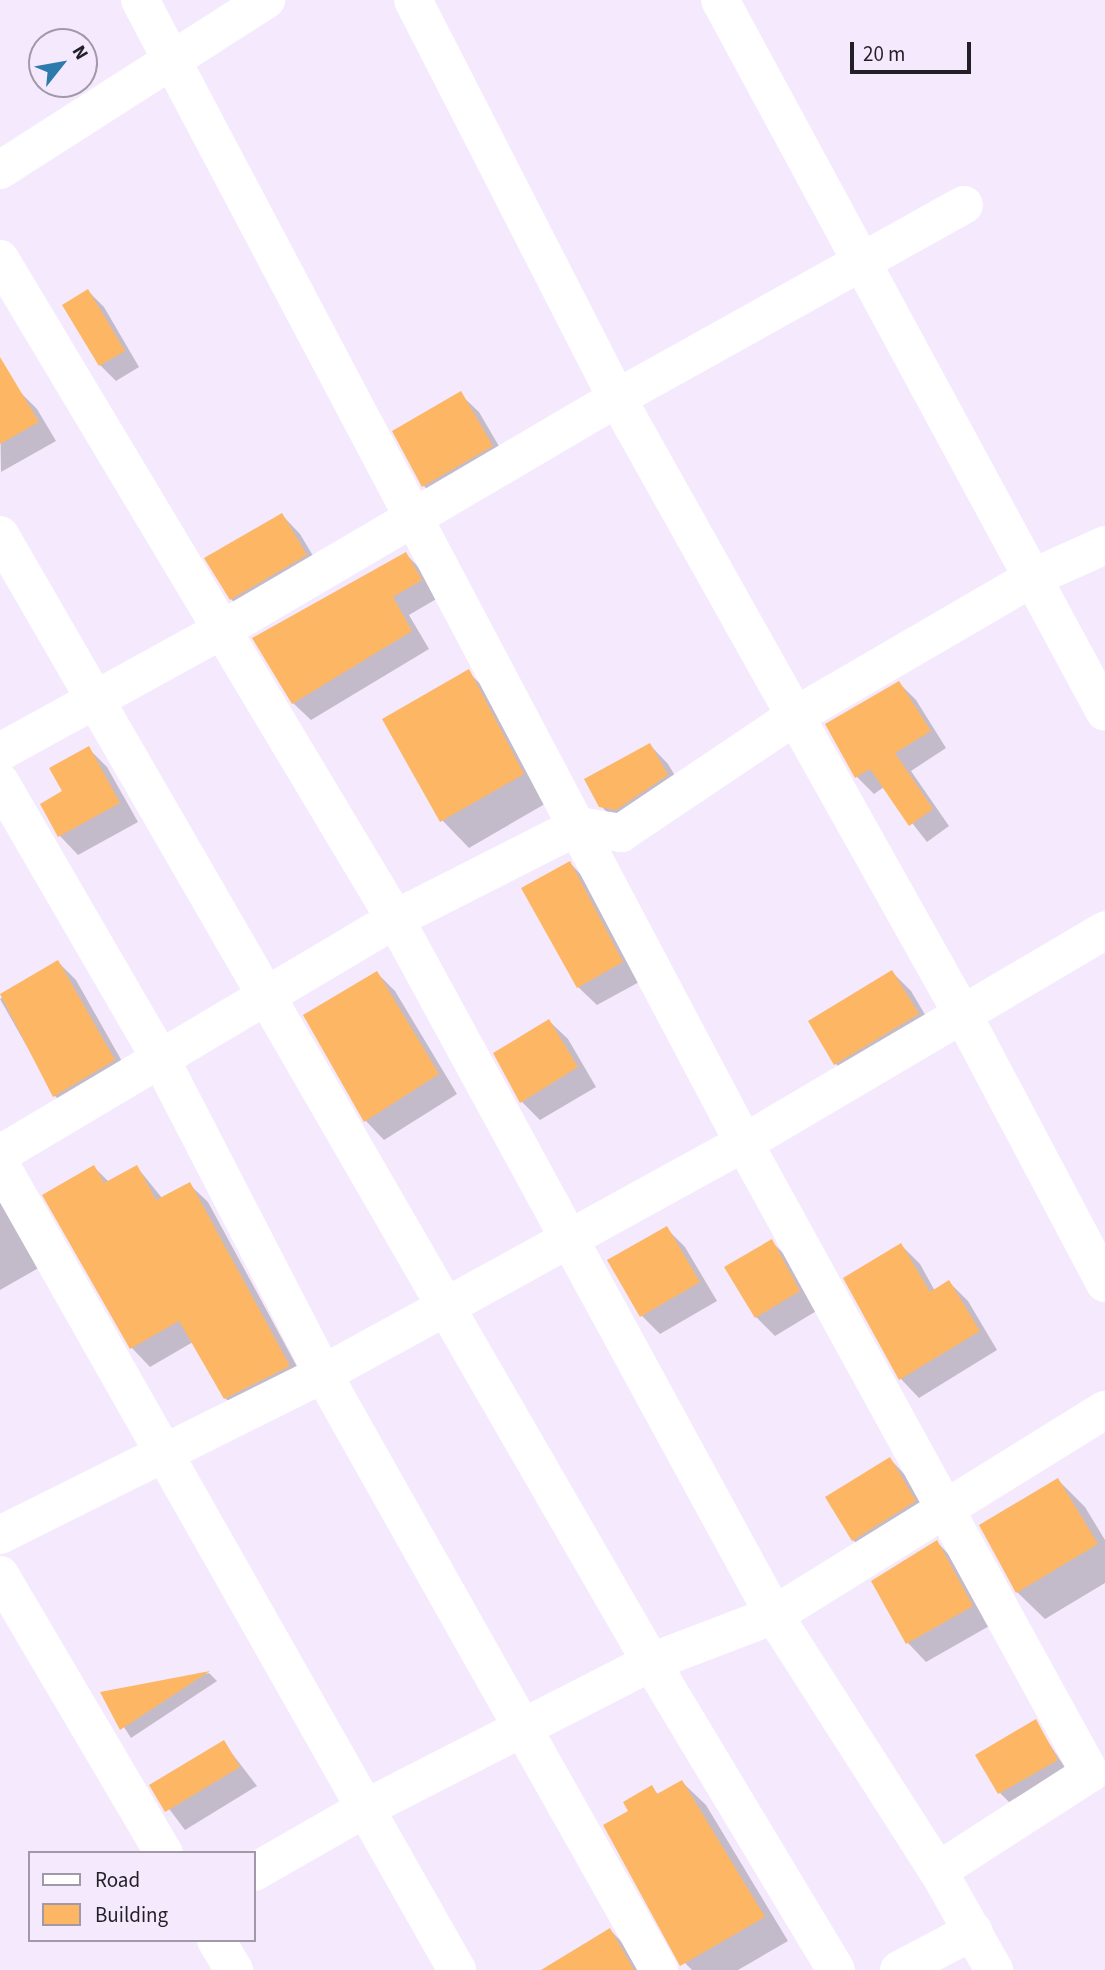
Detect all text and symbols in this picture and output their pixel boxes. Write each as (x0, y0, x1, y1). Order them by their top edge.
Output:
north arrow (28, 28, 98, 98)
scale bar (853, 28, 974, 72)
text: 20 m (863, 39, 905, 69)
text: N (65, 41, 95, 65)
legend (28, 1851, 256, 1942)
text: Road (95, 1865, 140, 1895)
text: Building (95, 1900, 168, 1930)

